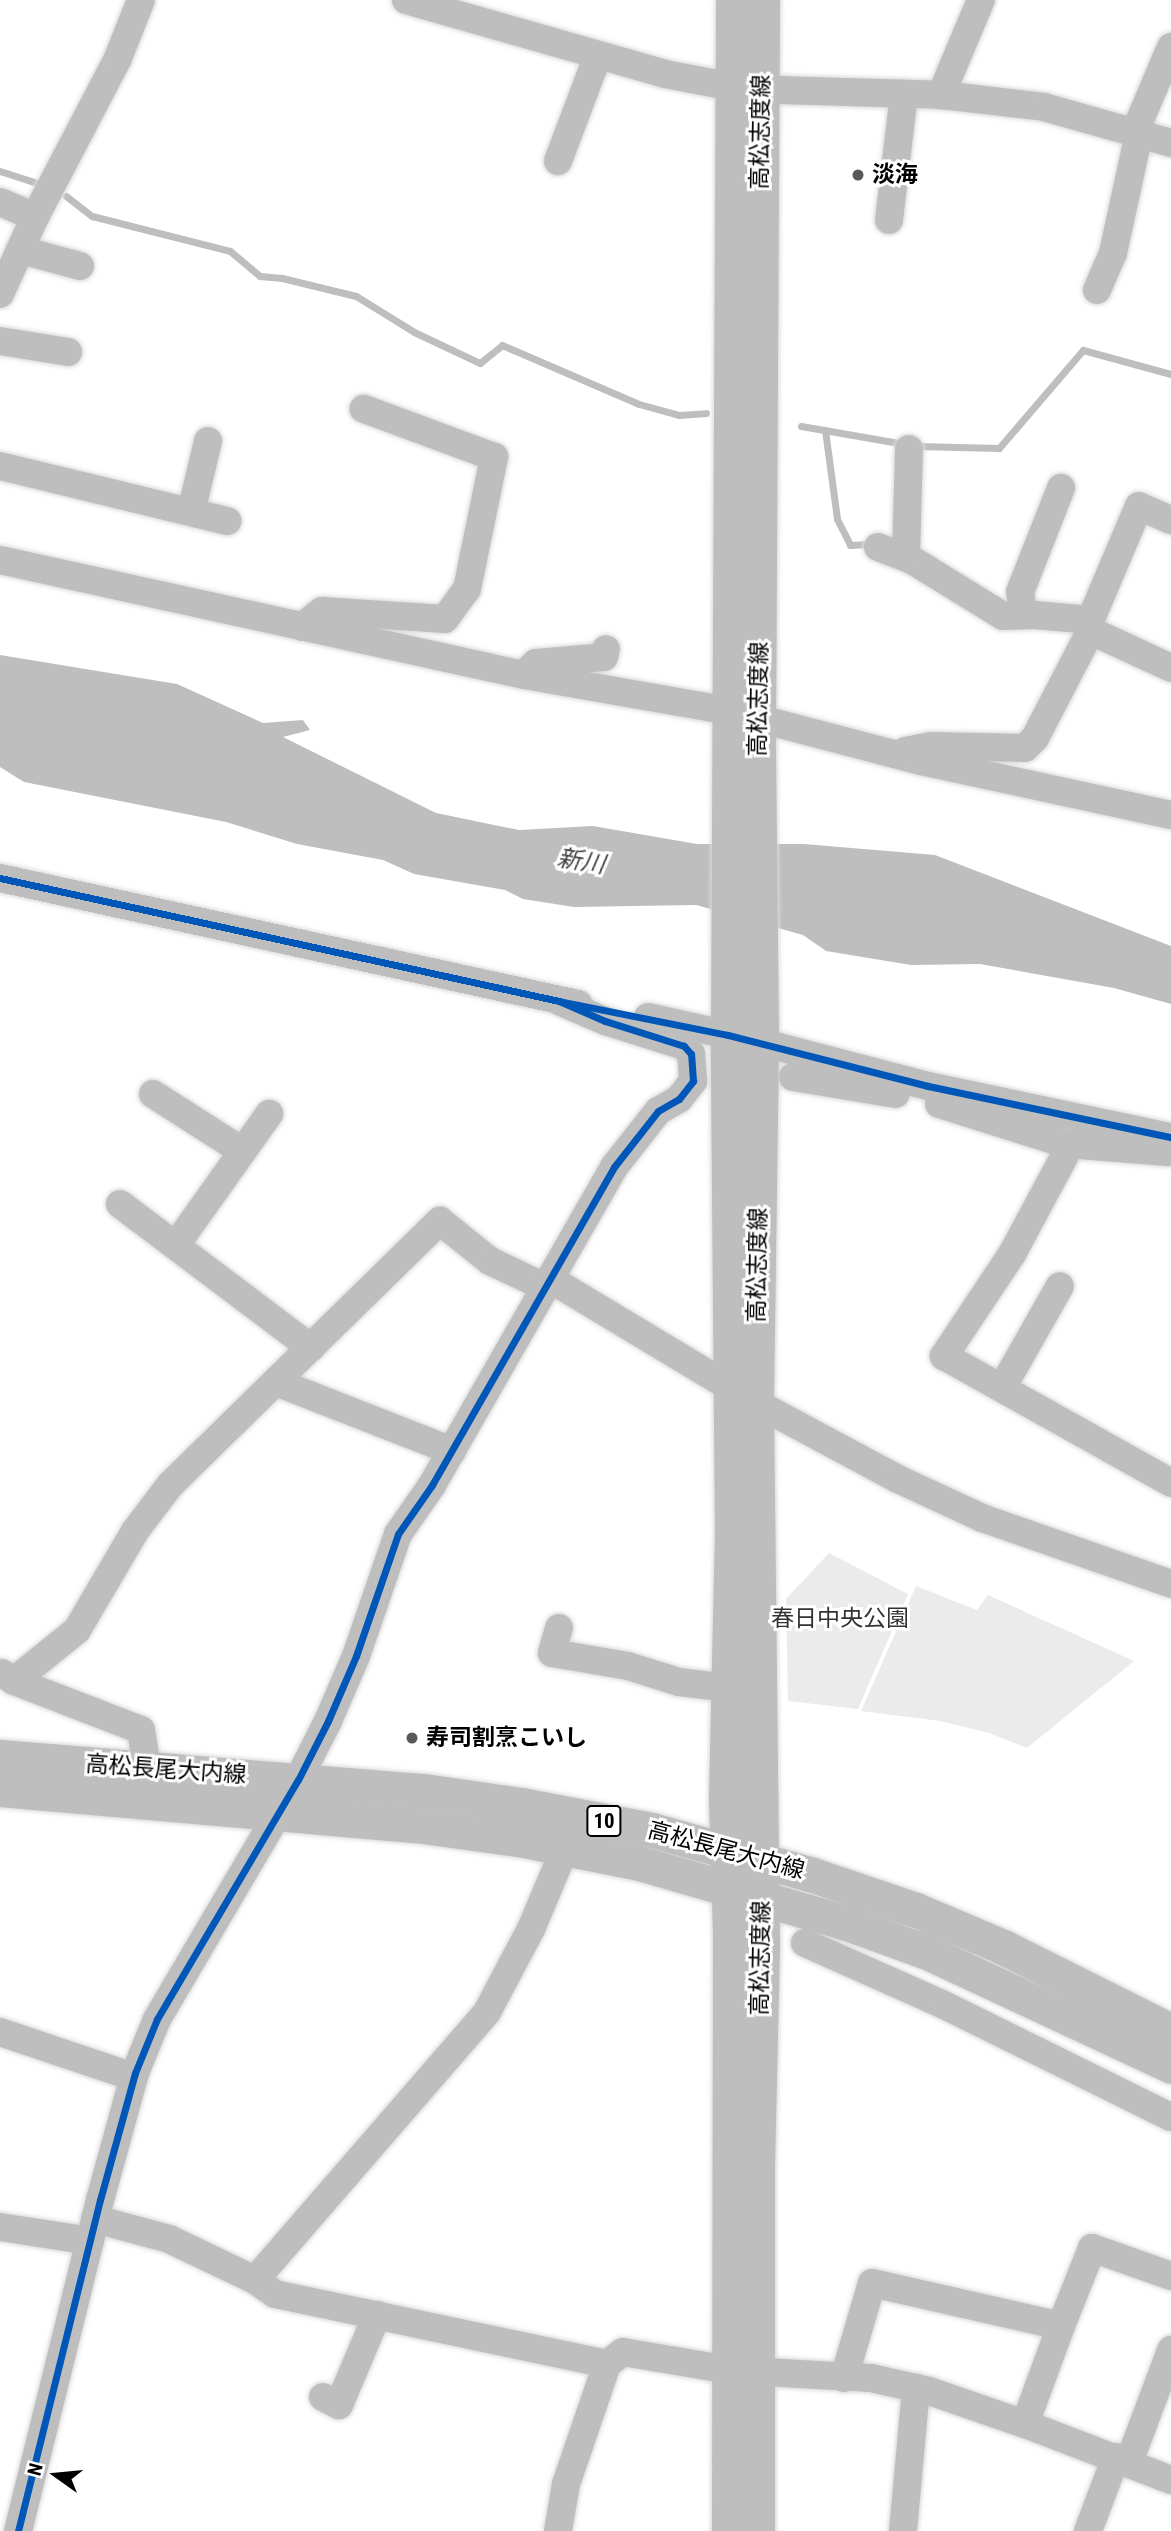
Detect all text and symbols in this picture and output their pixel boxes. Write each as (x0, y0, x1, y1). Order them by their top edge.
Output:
street label: 高松志度線 (746, 74, 776, 190)
place label: 淡海 (872, 161, 918, 189)
marker: 淡海 (850, 167, 866, 183)
street label: 高松志度線 (744, 641, 774, 757)
water label: 新川 (555, 844, 607, 880)
street label: 高松志度線 (743, 1207, 773, 1323)
park label: 春日中央公園 (771, 1605, 909, 1633)
place label: 寿司割烹こいし (426, 1724, 587, 1752)
marker: 寿司割烹こいし (404, 1730, 420, 1746)
street label: 高松長尾大内線 (85, 1751, 247, 1789)
road number: 10 (585, 1804, 623, 1839)
street label: 高松長尾大内線 (645, 1817, 807, 1885)
street label: 高松志度線 (746, 1900, 776, 2016)
north arrow (21, 2440, 91, 2510)
text: N (23, 2461, 48, 2478)

